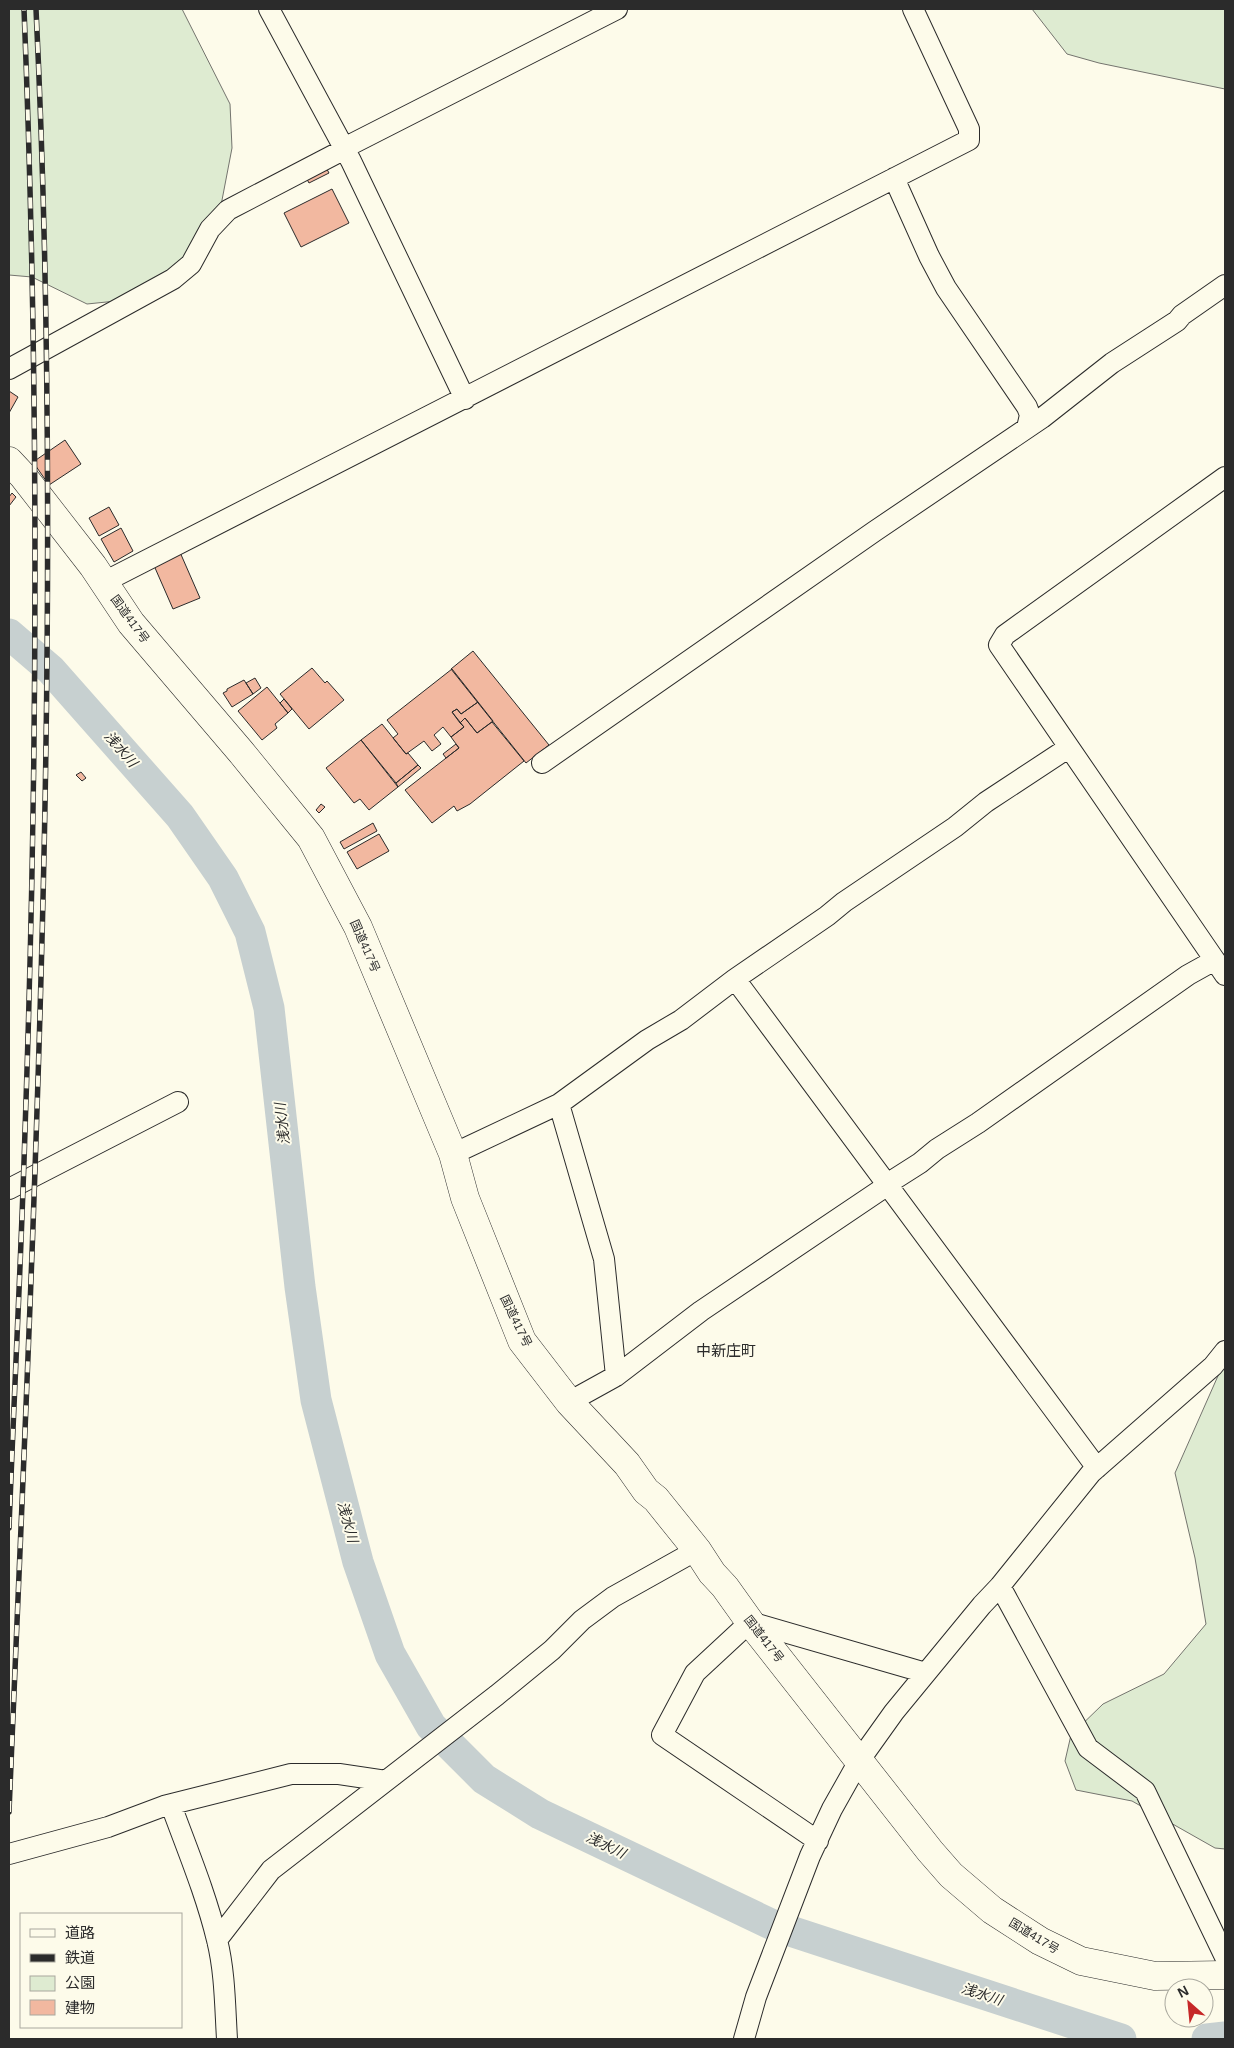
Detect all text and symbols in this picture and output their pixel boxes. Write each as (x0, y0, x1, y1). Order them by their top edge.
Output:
street label: 国道417号 (108, 592, 152, 646)
water label: 浅水川 (101, 728, 142, 772)
street label: 国道417号 (347, 918, 383, 974)
water label: 浅水川 (272, 1100, 292, 1146)
street label: 国道417号 (497, 1293, 535, 1349)
district label: 中新庄町 (696, 1342, 756, 1359)
water label: 浅水川 (335, 1500, 362, 1546)
street label: 国道417号 (741, 1613, 787, 1665)
water label: 浅水川 (584, 1829, 630, 1862)
legend (20, 1913, 182, 2028)
street label: 国道417号 (1006, 1916, 1062, 1956)
text: 道路 (65, 1924, 95, 1941)
text: 鉄道 (65, 1949, 95, 1966)
text: 公園 (65, 1974, 95, 1991)
north arrow (1164, 1978, 1214, 2028)
water label: 浅水川 (960, 1980, 1006, 2009)
text: N (1175, 1982, 1191, 2001)
text: 建物 (65, 1999, 95, 2016)

